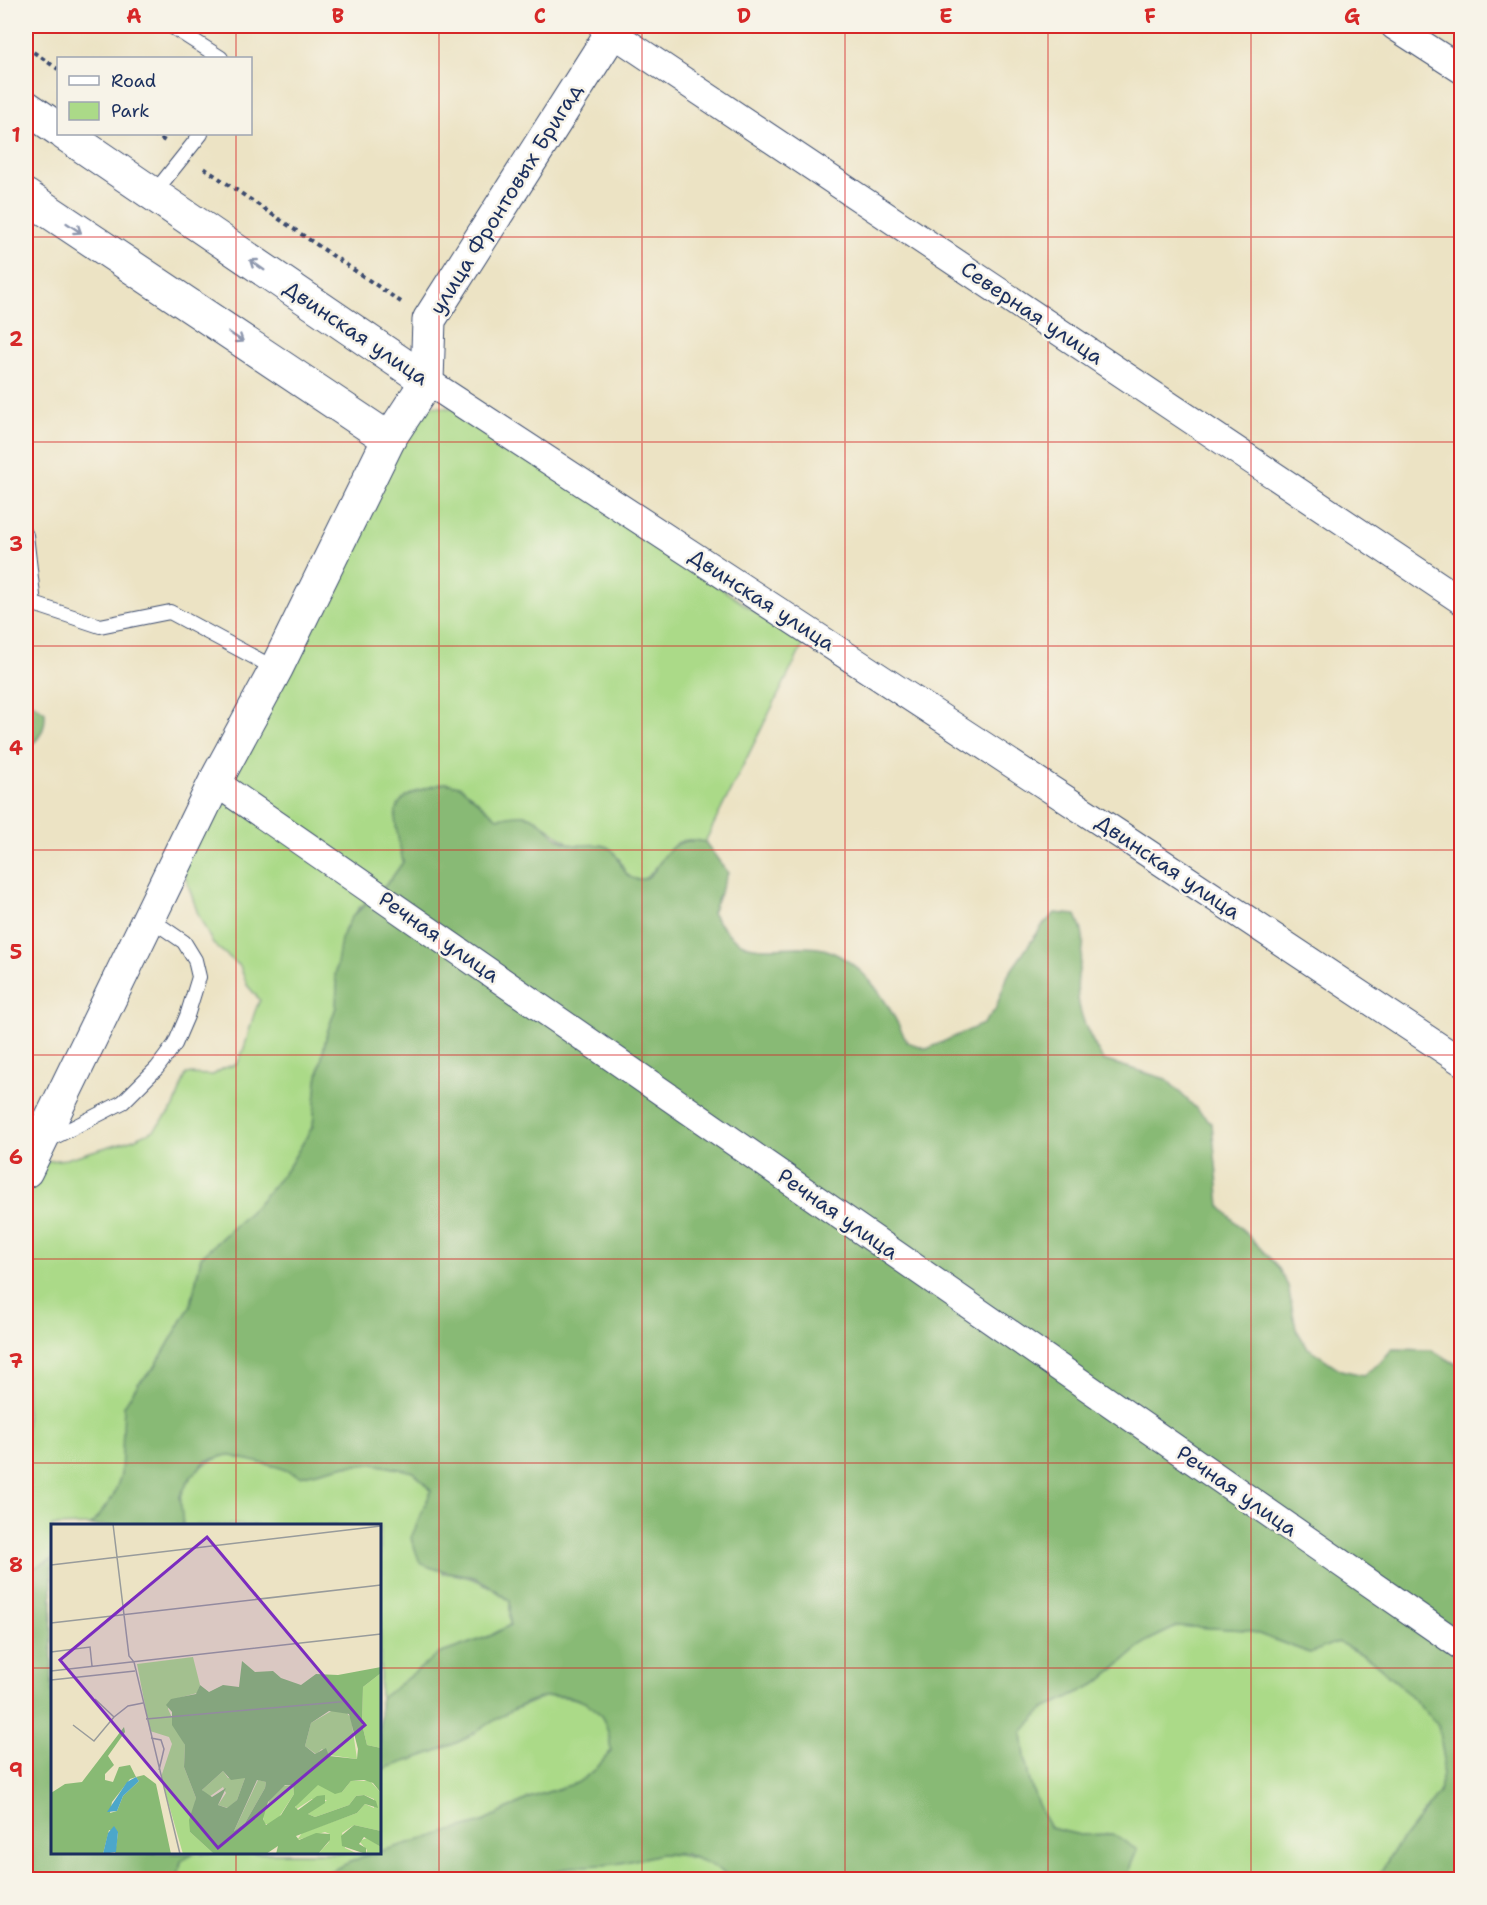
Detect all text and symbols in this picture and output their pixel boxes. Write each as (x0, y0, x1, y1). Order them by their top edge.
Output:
text: A (126, 3, 142, 29)
text: B (332, 3, 344, 29)
text: C (534, 3, 546, 29)
text: D (737, 3, 751, 29)
text: E (939, 3, 953, 29)
text: F (1144, 3, 1156, 29)
text: G (1344, 3, 1360, 29)
legend (57, 57, 252, 135)
text: Road (111, 69, 156, 93)
street label: улица Фронтовых Бригад (423, 78, 589, 320)
text: Park (111, 99, 150, 123)
text: 1 (11, 122, 21, 148)
one-way arrow (65, 222, 82, 234)
street label: Северная улица (955, 255, 1109, 371)
one-way arrow (250, 259, 266, 271)
street label: Двинская улица (278, 274, 434, 392)
text: 2 (9, 326, 23, 352)
one-way arrow (227, 331, 244, 343)
text: 3 (9, 531, 23, 557)
street label: Двинская улица (683, 542, 841, 658)
text: 4 (9, 735, 23, 761)
street label: Двинская улица (1090, 808, 1246, 926)
street label: Речная улица (373, 885, 505, 989)
text: 5 (10, 939, 22, 965)
text: 6 (9, 1144, 23, 1170)
street label: Речная улица (772, 1162, 904, 1266)
text: 7 (9, 1348, 23, 1374)
street label: Речная улица (1171, 1439, 1303, 1543)
inset map (51, 1524, 381, 1854)
text: 8 (9, 1552, 23, 1578)
text: 9 (9, 1757, 23, 1783)

